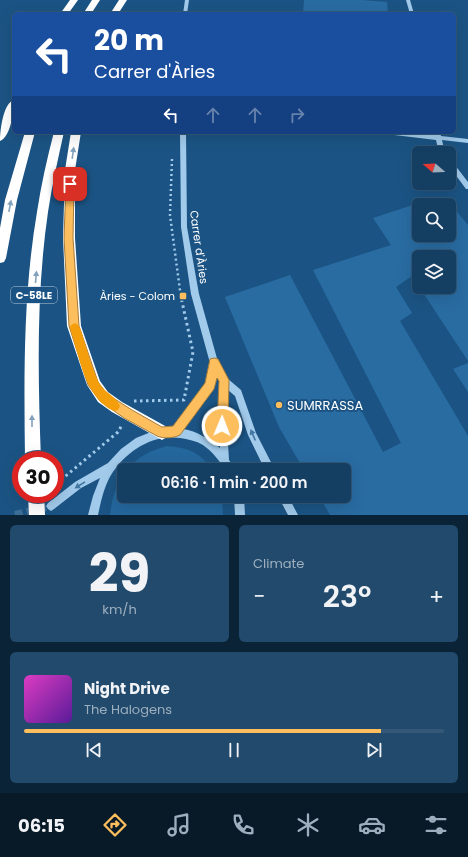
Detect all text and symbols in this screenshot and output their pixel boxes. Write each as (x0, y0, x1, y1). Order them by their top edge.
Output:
text: 20 m (94, 21, 164, 60)
icon: left (28, 28, 80, 80)
text: Carrer d'Àries (94, 59, 215, 84)
icon: left (160, 104, 182, 126)
icon: ahead (202, 104, 224, 126)
icon: ahead (244, 104, 266, 126)
icon: right (286, 104, 308, 126)
north arrow (412, 146, 456, 190)
map controls (412, 146, 456, 294)
one-way arrow (70, 147, 76, 160)
pin (53, 167, 87, 201)
icon: arrive (59, 173, 81, 195)
button: search (412, 198, 456, 242)
one-way arrow (7, 200, 13, 212)
street label: Carrer d'Àries (186, 209, 212, 285)
button: layers (412, 250, 456, 294)
one-way arrow (32, 271, 39, 283)
road number: C-58LE (11, 287, 57, 303)
place label: Àries - Colom (100, 288, 175, 304)
marker: Àries - Colom (178, 291, 188, 301)
place label: SUMRRASSA (287, 396, 363, 415)
marker: SUMRRASSA (274, 400, 284, 410)
position arrow (201, 405, 243, 447)
one-way arrow (29, 414, 35, 427)
one-way arrow (250, 429, 256, 441)
speed limit sign: 30 (12, 451, 64, 503)
text: 06:16 · 1 min · 200 m (161, 472, 307, 493)
one-way arrow (74, 481, 86, 488)
text: 29 (89, 537, 150, 610)
text: Climate (253, 554, 304, 573)
text: 23° (323, 575, 371, 618)
text: − (253, 581, 265, 612)
text: + (429, 581, 444, 612)
text: km/h (102, 600, 137, 619)
text: Night Drive (84, 678, 170, 699)
text: The Halogens (84, 700, 172, 719)
icon: previous (83, 739, 105, 761)
icon: pause (223, 739, 245, 761)
icon: next (363, 739, 385, 761)
icon: directions (101, 811, 129, 839)
icon: music (165, 811, 193, 839)
icon: phone (229, 811, 257, 839)
icon: climate (294, 811, 322, 839)
icon: car (358, 811, 386, 839)
icon: filters (422, 811, 450, 839)
text: 06:15 (18, 813, 65, 838)

